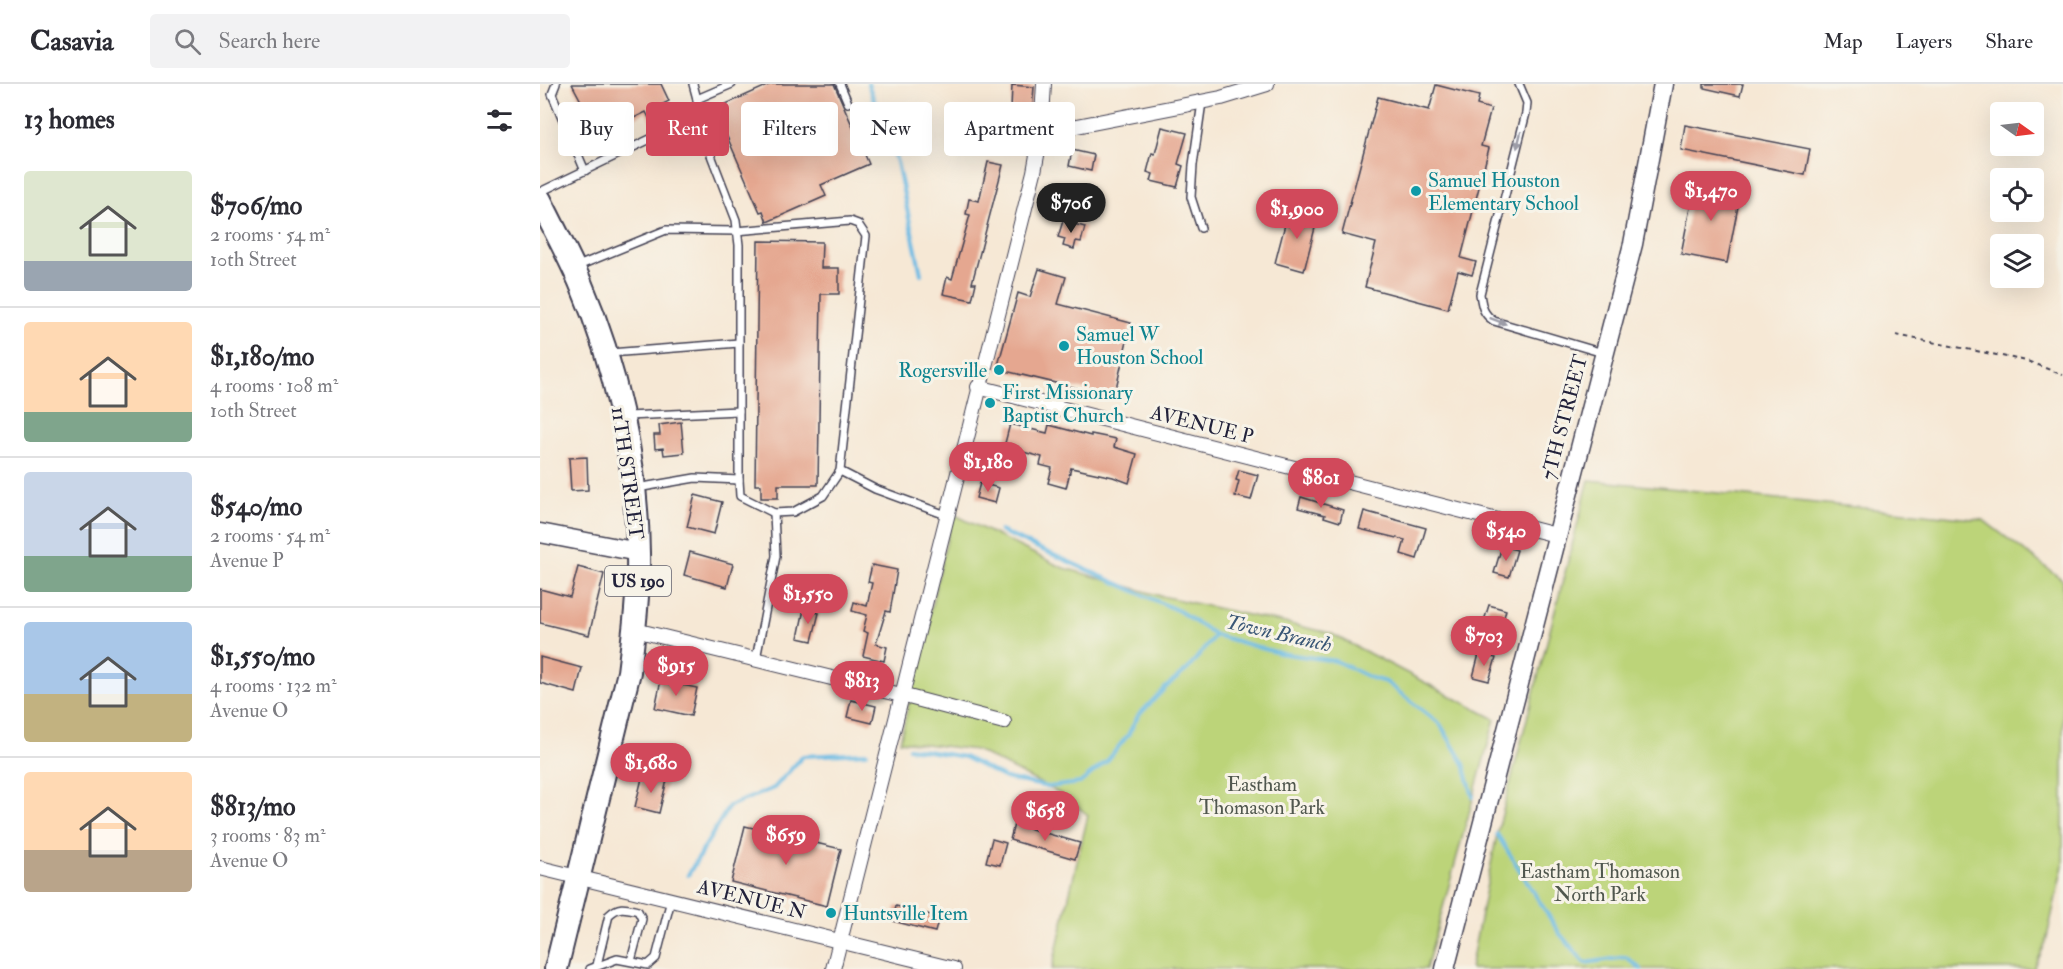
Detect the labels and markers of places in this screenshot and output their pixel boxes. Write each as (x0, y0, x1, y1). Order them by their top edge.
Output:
place label: Samuel Houston Elementary School (1428, 168, 1579, 216)
pin: $1,470 (1662, 171, 1760, 222)
pin: $706 (1035, 183, 1107, 234)
marker: Samuel Houston Elementary School (1409, 184, 1423, 198)
pin: $1,900 (1248, 189, 1346, 240)
place label: Samuel W Houston School (1076, 322, 1204, 370)
marker: Samuel W Houston School (1057, 339, 1071, 353)
place label: Rogersville (898, 358, 987, 383)
marker: Rogersville (992, 363, 1006, 377)
place label: First Missionary Baptist Church (1002, 380, 1134, 429)
marker: First Missionary Baptist Church (983, 396, 997, 410)
pin: $1,180 (939, 442, 1037, 493)
pin: $801 (1285, 458, 1357, 509)
pin: $540 (1470, 511, 1542, 562)
pin: $1,550 (759, 574, 857, 625)
pin: $703 (1448, 616, 1520, 667)
pin: $915 (640, 646, 712, 697)
pin: $813 (826, 661, 898, 712)
pin: $1,680 (602, 743, 700, 794)
pin: $658 (1009, 791, 1081, 842)
pin: $659 (750, 815, 822, 866)
place label: Huntsville Item (843, 901, 968, 926)
marker: Huntsville Item (824, 906, 838, 920)

